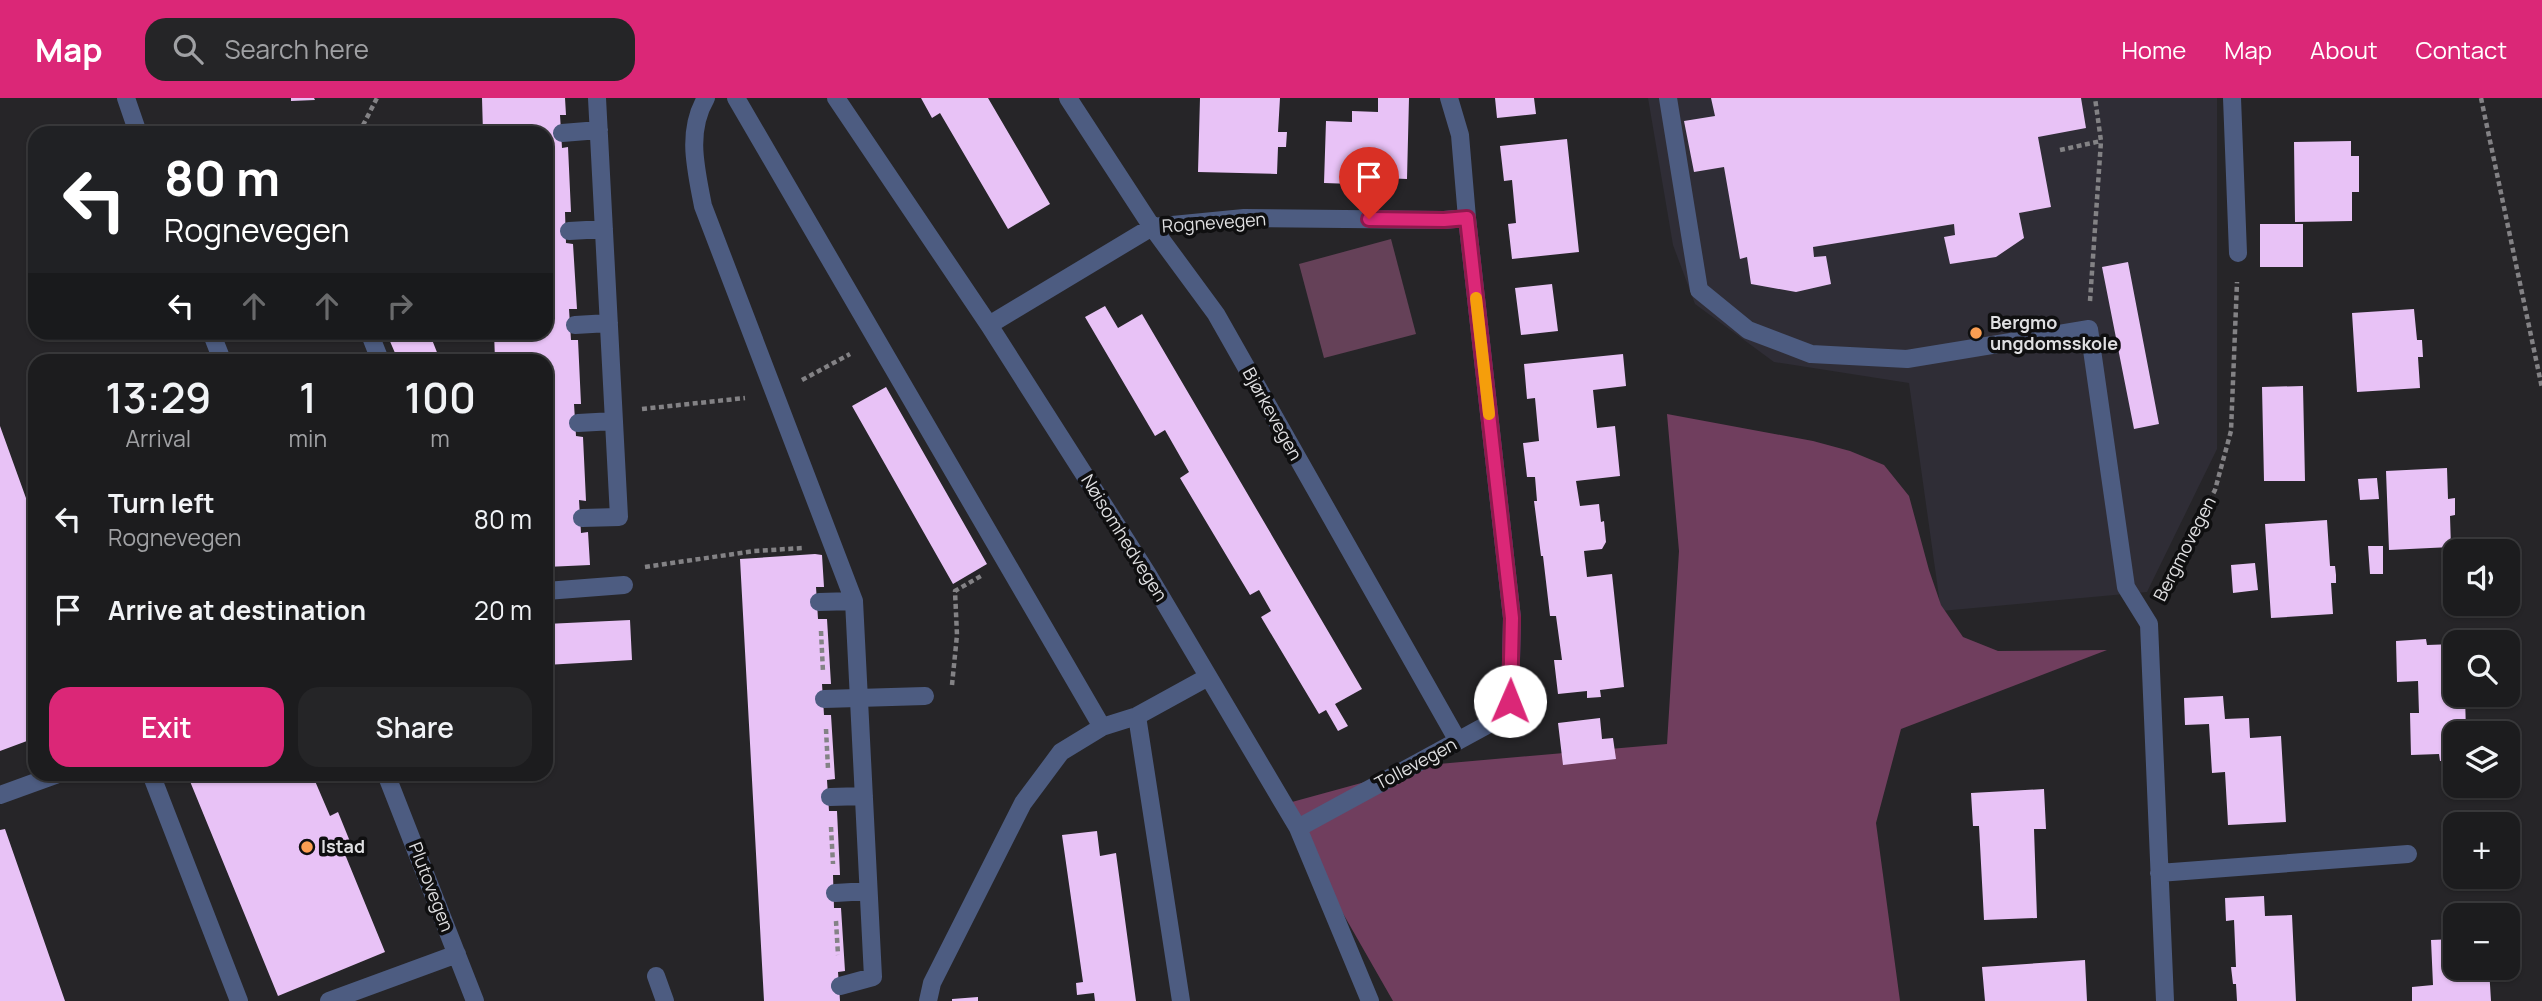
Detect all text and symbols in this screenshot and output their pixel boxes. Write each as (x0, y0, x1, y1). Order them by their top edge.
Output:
search box (145, 18, 635, 81)
text: Map (35, 27, 103, 72)
icon: search (169, 30, 207, 68)
text: Search here (225, 31, 369, 67)
text: Home (2121, 33, 2186, 66)
text: Map (2224, 33, 2272, 66)
text: About (2310, 33, 2378, 66)
text: Contact (2416, 33, 2507, 66)
text: 80 m (164, 144, 280, 211)
pin (1339, 147, 1399, 219)
icon: left (49, 154, 140, 245)
icon: arrive (1350, 158, 1388, 196)
street label: Rognevegen (1161, 206, 1267, 238)
text: Rognevegen (164, 208, 350, 252)
icon: left (162, 287, 200, 325)
icon: ahead (235, 287, 273, 325)
icon: ahead (308, 287, 346, 325)
icon: right (381, 287, 419, 325)
place label: Bergmo ungdomsskole (1990, 310, 2118, 355)
marker: Bergmo ungdomsskole (1968, 325, 1984, 341)
street label: Bjørkevegen (1238, 363, 1308, 464)
text: 13:29 (105, 368, 211, 426)
text: 1 (299, 368, 317, 426)
text: 100 (404, 368, 476, 426)
text: Arrival (125, 422, 191, 454)
text: min (289, 422, 327, 454)
text: m (430, 422, 450, 454)
street label: Nøisomhedvegen (1076, 469, 1174, 605)
text: Turn left (108, 485, 215, 521)
street label: Bergmovegen (2147, 492, 2221, 605)
icon: left (49, 500, 87, 538)
text: 80 m (474, 501, 532, 537)
text: Rognevegen (108, 521, 241, 553)
map controls (2443, 539, 2520, 980)
button: sound (2443, 539, 2520, 616)
icon: arrive (49, 591, 87, 629)
text: Arrive at destination (108, 592, 366, 628)
text: 20 m (474, 592, 532, 628)
button: search (2443, 630, 2520, 707)
position arrow (1473, 664, 1547, 738)
button: Exit (49, 687, 284, 767)
button: Share (298, 687, 532, 767)
button: layers (2443, 721, 2520, 798)
street label: Tollevegen (1370, 732, 1461, 795)
button: + (2443, 812, 2520, 889)
place label: Istad (321, 834, 365, 858)
marker: Istad (299, 839, 315, 855)
street label: Plutovegen (404, 839, 460, 935)
button: − (2443, 903, 2520, 980)

